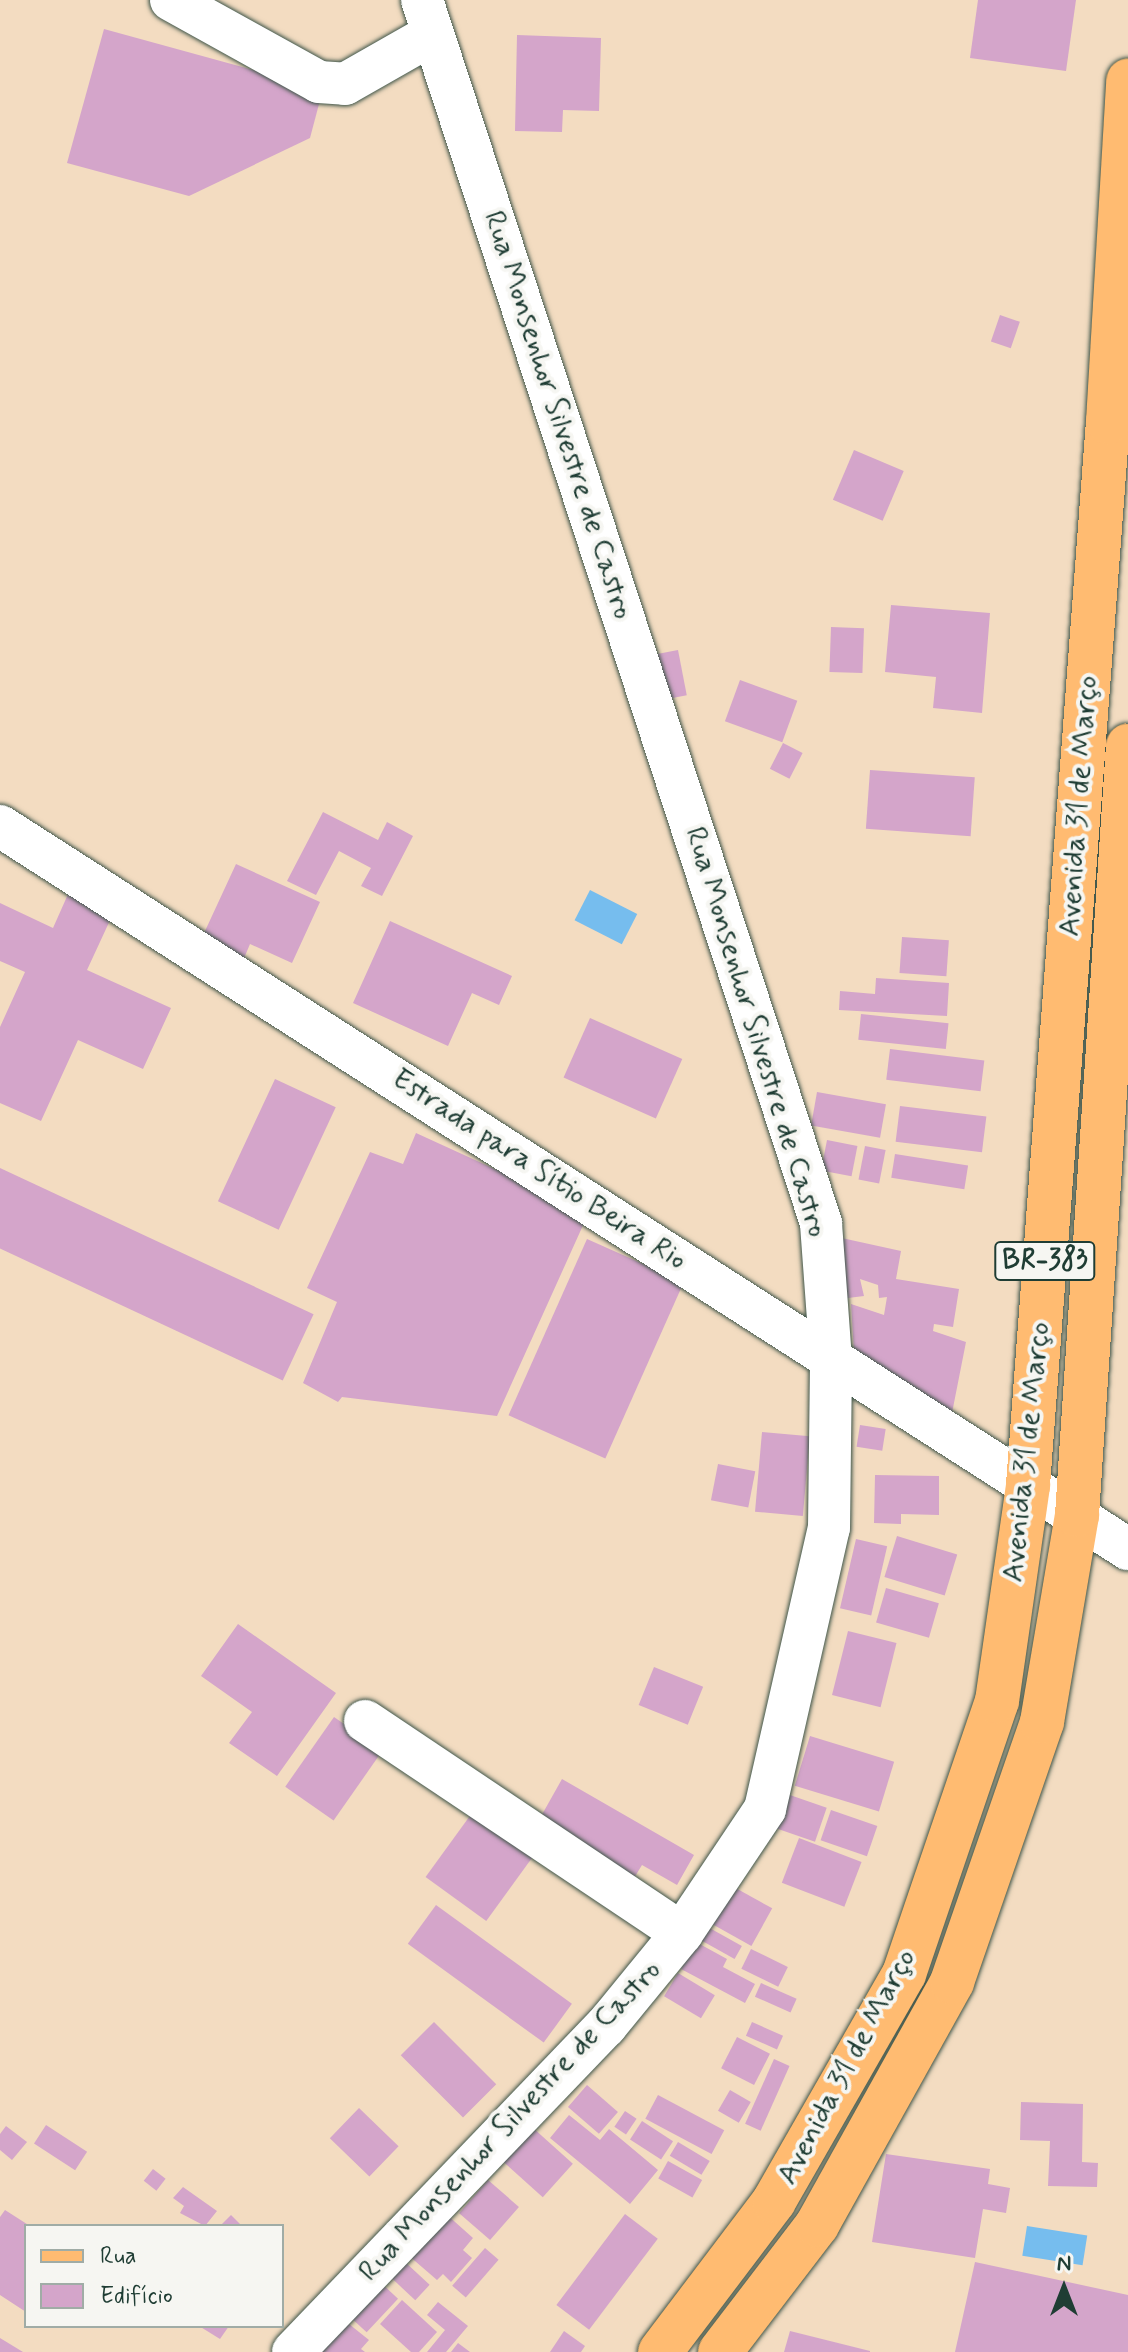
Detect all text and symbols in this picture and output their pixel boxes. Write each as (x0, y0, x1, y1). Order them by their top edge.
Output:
street label: Rua Monsenhor Silvestre de Castro (475, 206, 641, 624)
street label: Avenida 31 de Março (1052, 676, 1106, 936)
street label: Rua Monsenhor Silvestre de Castro (676, 822, 836, 1242)
street label: Estrada para Sítio Beira Rio (385, 1061, 693, 1279)
road number: BR-383 (993, 1237, 1097, 1285)
street label: Avenida 31 de Março (996, 1321, 1058, 1583)
street label: Avenida 31 de Março (770, 1944, 924, 2190)
street label: Rua Monsenhor Silvestre de Castro (351, 1952, 669, 2290)
legend (24, 2224, 284, 2328)
text: Rua (100, 2241, 137, 2272)
north arrow (1024, 2248, 1104, 2328)
text: N (1057, 2250, 1071, 2278)
text: Edifício (100, 2281, 173, 2312)

